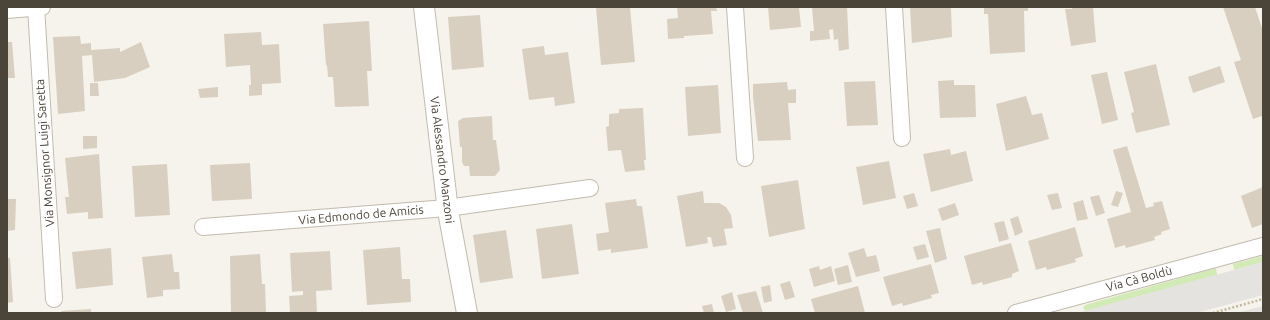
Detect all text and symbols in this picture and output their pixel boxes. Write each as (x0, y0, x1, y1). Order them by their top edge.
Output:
street label: Via Monsignor Luigi Saretta (33, 79, 57, 227)
street label: Via Alessandro Manzoni (427, 96, 457, 224)
street label: Via Edmondo de Amicis (298, 202, 424, 228)
street label: Via Cà Boldù (1104, 263, 1174, 295)

